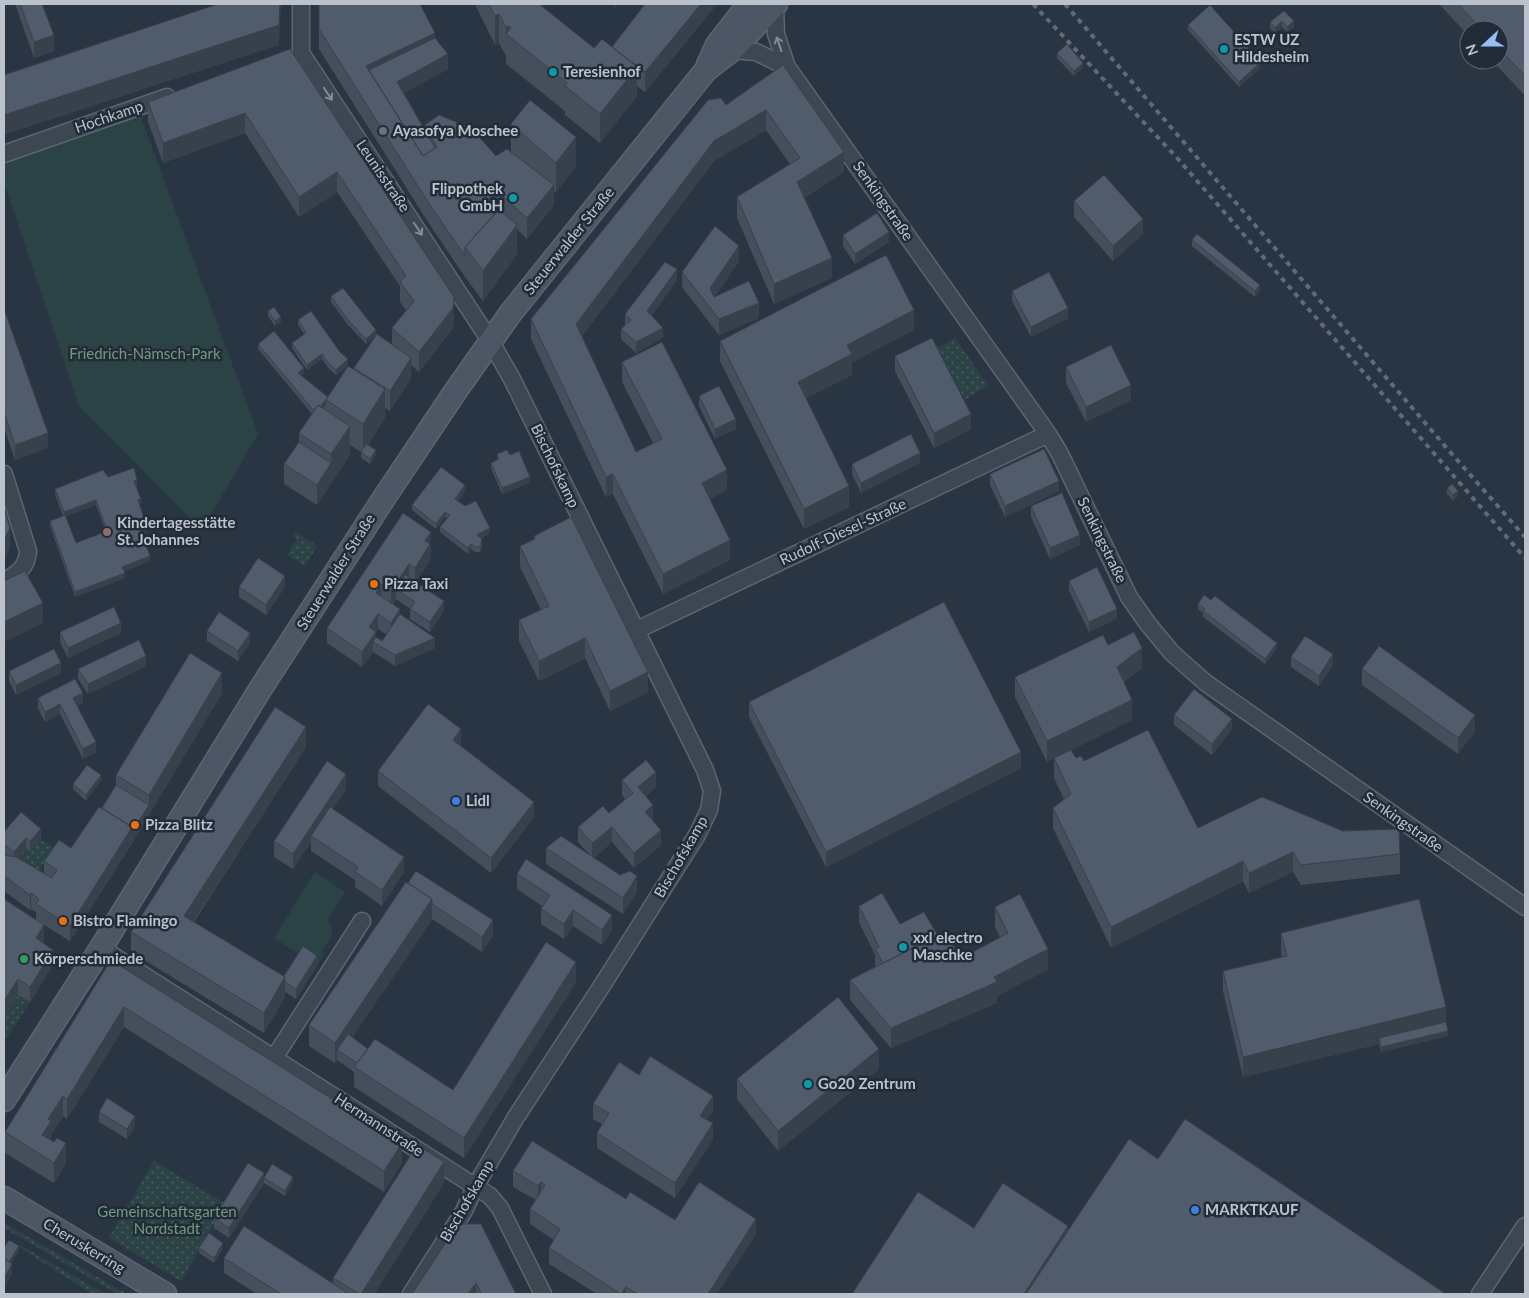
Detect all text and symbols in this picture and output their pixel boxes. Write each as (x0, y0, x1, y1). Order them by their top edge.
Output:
north arrow (1459, 20, 1509, 70)
place label: ESTW UZ Hildesheim (1234, 30, 1309, 65)
one-way arrow (774, 36, 783, 52)
text: N (1462, 42, 1481, 58)
marker: ESTW UZ Hildesheim (1218, 43, 1230, 55)
place label: Teresienhof (563, 62, 641, 80)
marker: Teresienhof (547, 66, 559, 78)
one-way arrow (323, 86, 333, 100)
street label: Hochkamp (72, 96, 145, 136)
place label: Ayasofya Moschee (392, 121, 518, 139)
marker: Ayasofya Moschee (377, 125, 389, 137)
street label: Leunisstraße (353, 136, 415, 215)
street label: Senkingstraße (850, 157, 918, 244)
place label: Flippothek GmbH (432, 179, 504, 214)
street label: Steuerwalder Straße (519, 183, 617, 298)
marker: Flippothek GmbH (507, 192, 519, 204)
one-way arrow (413, 222, 423, 236)
park label: Friedrich-Nämsch-Park (69, 344, 221, 362)
street label: Bischofskamp (528, 421, 584, 510)
street label: Rudolf-Diesel-Straße (777, 494, 909, 568)
street label: Senkingstraße (1074, 494, 1131, 585)
street label: Steuerwalder Straße (292, 510, 378, 633)
place label: Kindertagesstätte St. Johannes (117, 513, 235, 548)
marker: Kindertagesstätte St. Johannes (101, 526, 113, 538)
place label: Pizza Taxi (384, 574, 448, 592)
marker: Pizza Taxi (368, 578, 380, 590)
street label: Senkingstraße (1360, 787, 1447, 855)
place label: Lidl (466, 791, 490, 809)
marker: Lidl (450, 795, 462, 807)
street label: Bischofskamp (650, 813, 711, 900)
place label: Pizza Blitz (145, 815, 213, 833)
marker: Pizza Blitz (129, 819, 141, 831)
place label: Bistro Flamingo (73, 911, 178, 929)
marker: Bistro Flamingo (57, 915, 69, 927)
place label: xxl electro Maschke (913, 928, 983, 963)
marker: xxl electro Maschke (897, 941, 909, 953)
place label: Körperschmiede (34, 949, 143, 967)
marker: Körperschmiede (18, 953, 30, 965)
place label: Go20 Zentrum (818, 1074, 916, 1092)
marker: Go20 Zentrum (802, 1078, 814, 1090)
street label: Hermannstraße (332, 1089, 427, 1160)
street label: Bischofskamp (436, 1157, 497, 1244)
place label: MARKTKAUF (1205, 1200, 1299, 1218)
park label: Gemeinschaftsgarten Nordstadt (97, 1202, 237, 1237)
marker: MARKTKAUF (1189, 1204, 1201, 1216)
street label: Cheruskerring (40, 1214, 129, 1277)

